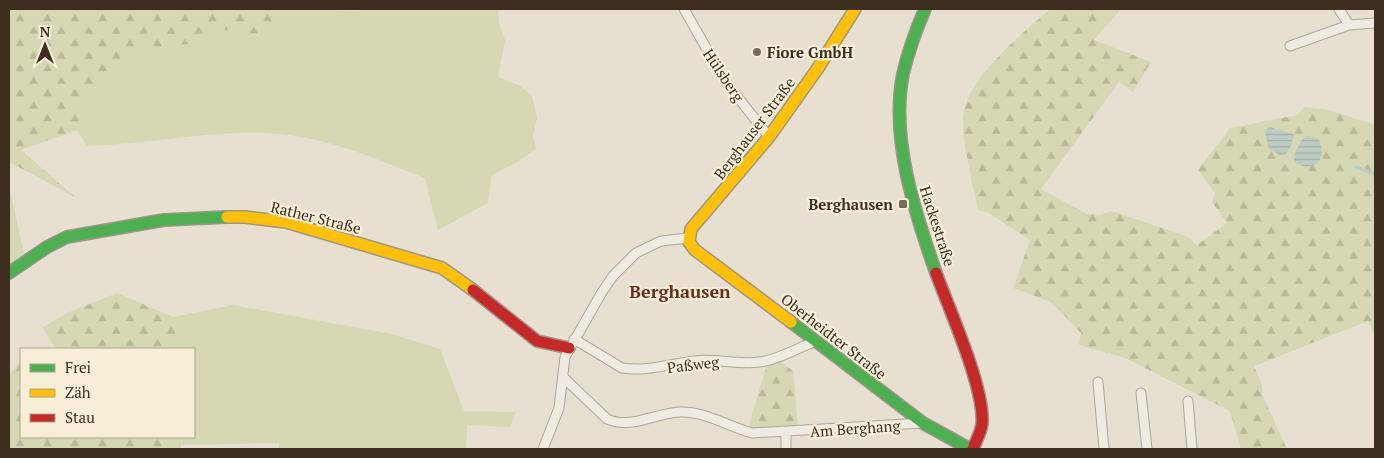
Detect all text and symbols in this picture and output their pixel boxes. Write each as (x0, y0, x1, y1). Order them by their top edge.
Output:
north arrow (20, 20, 70, 70)
text: N (40, 22, 51, 41)
place label: Fiore GmbH (767, 42, 853, 62)
street label: Hülsberg (699, 45, 750, 106)
marker: Fiore GmbH (751, 46, 763, 58)
street label: Berghauser Straße (709, 73, 799, 183)
street label: Hackestraße (916, 183, 960, 269)
place label: Berghausen (809, 194, 893, 214)
street label: Rather Straße (269, 196, 363, 238)
marker: Berghausen (897, 198, 909, 210)
district label: Berghausen (629, 279, 731, 303)
street label: Oberheidter Straße (777, 289, 891, 383)
legend (20, 348, 195, 438)
street label: Paßweg (666, 351, 721, 377)
text: Frei (65, 357, 91, 377)
text: Zäh (65, 382, 91, 402)
text: Stau (65, 407, 95, 427)
street label: Am Berghang (809, 415, 902, 441)

